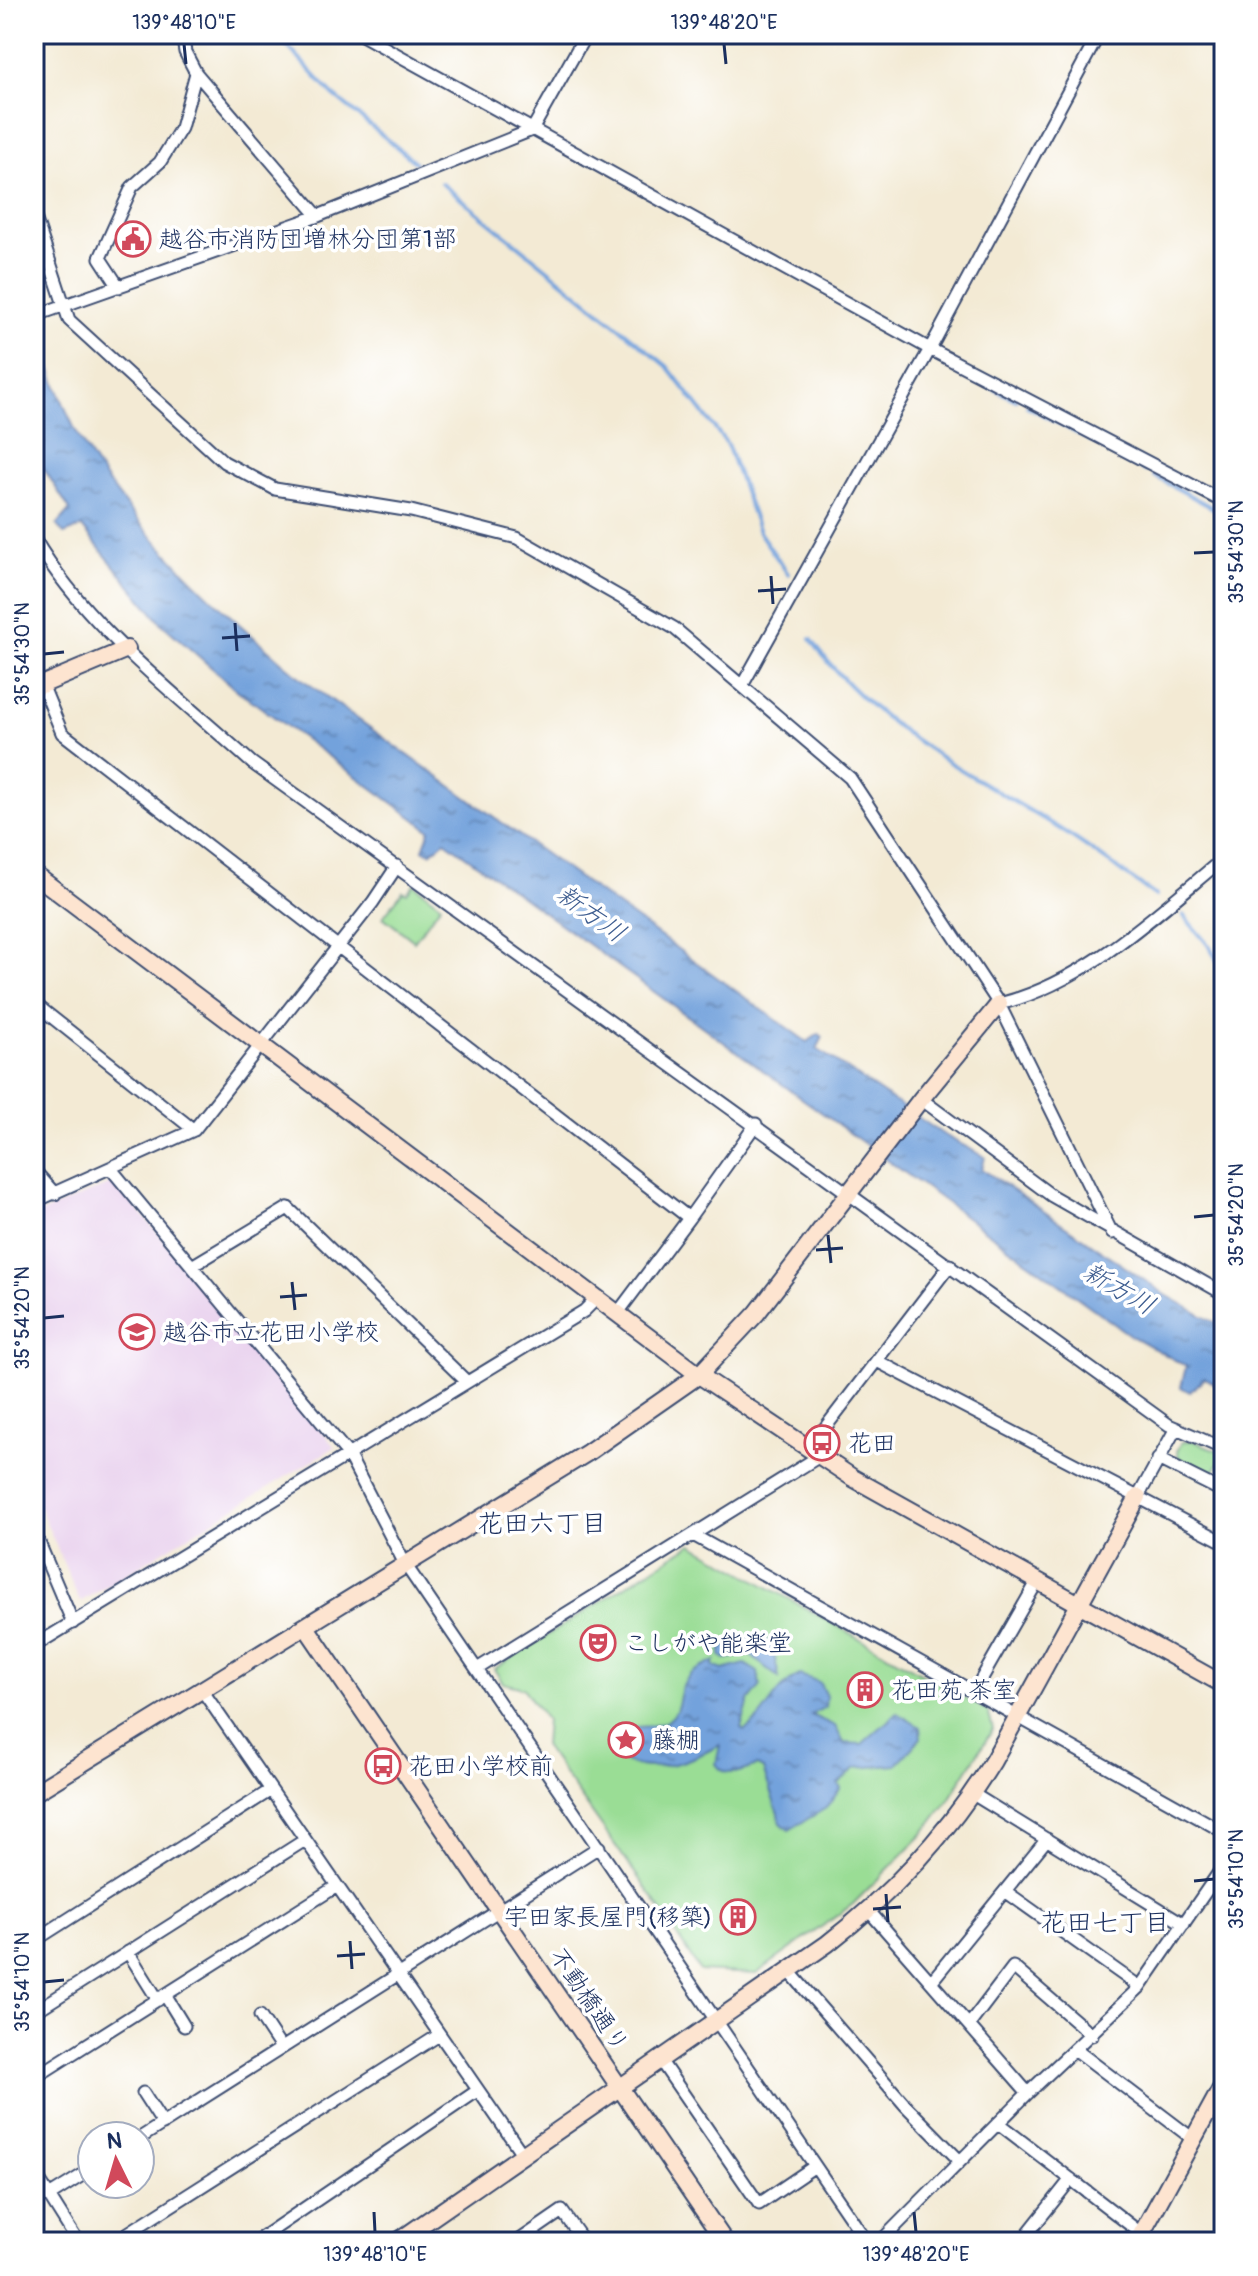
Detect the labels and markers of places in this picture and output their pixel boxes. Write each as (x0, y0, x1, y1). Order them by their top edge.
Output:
public building icon: 越谷市消防団増林分団第1部 (114, 220, 152, 258)
place label: 越谷市消防団増林分団第1部 (159, 225, 456, 254)
school or university icon: 越谷市立花田小学校 (118, 1313, 156, 1351)
place label: 越谷市立花田小学校 (163, 1318, 379, 1347)
bus stop icon: 花田 (803, 1424, 841, 1462)
place label: 花田 (848, 1429, 896, 1458)
theatre icon: こしがや能楽堂 (579, 1624, 617, 1662)
place label: こしがや能楽堂 (624, 1629, 792, 1658)
building icon: 花田苑 茶室 (846, 1671, 884, 1709)
place label: 花田苑 茶室 (891, 1676, 1016, 1705)
place icon: 藤棚 (607, 1721, 645, 1759)
place label: 藤棚 (652, 1726, 700, 1755)
bus stop icon: 花田小学校前 (364, 1747, 402, 1785)
place label: 花田小学校前 (409, 1752, 553, 1781)
building icon: 宇田家長屋門(移築) (719, 1898, 757, 1936)
place label: 宇田家長屋門(移築) (504, 1903, 712, 1932)

